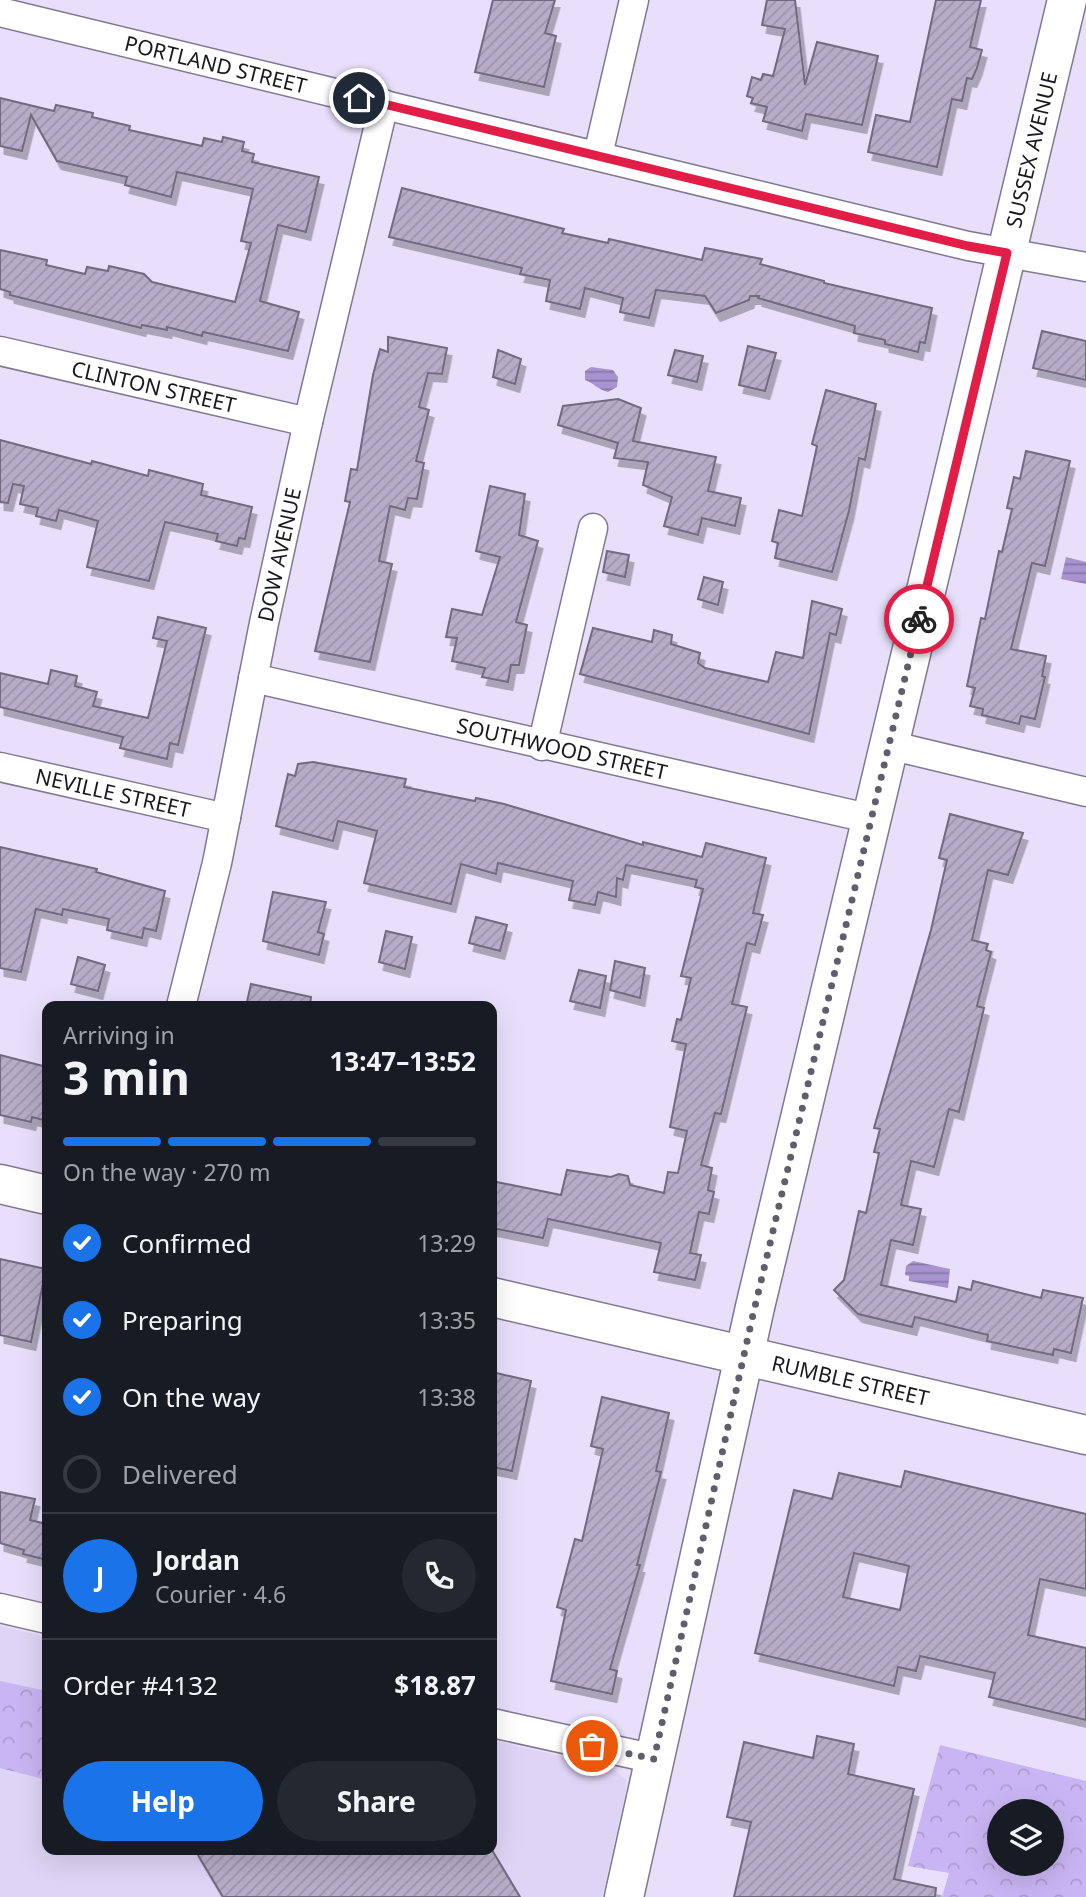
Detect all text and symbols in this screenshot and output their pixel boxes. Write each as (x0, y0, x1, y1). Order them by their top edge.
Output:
street label: PORTLAND STREET (122, 29, 310, 100)
pin (329, 68, 389, 128)
street label: SUSSEX AVENUE (999, 69, 1063, 231)
icon: home (340, 79, 378, 117)
street label: CLINTON STREET (69, 354, 239, 419)
street label: DOW AVENUE (251, 485, 307, 624)
courier (884, 584, 954, 654)
icon: bike (900, 600, 938, 638)
street label: SOUTHWOOD STREET (454, 711, 670, 786)
street label: NEVILLE STREET (33, 761, 194, 824)
text: Arriving in (63, 1019, 175, 1051)
text: 13:47–13:52 (329, 1043, 476, 1079)
text: 3 min (63, 1046, 190, 1108)
text: On the way · 270 m (63, 1156, 270, 1188)
icon: check (63, 1224, 101, 1262)
text: Confirmed (122, 1225, 252, 1261)
text: 13:29 (417, 1227, 476, 1259)
icon: check (63, 1301, 101, 1339)
text: Preparing (122, 1302, 243, 1338)
text: 13:35 (417, 1304, 476, 1336)
street label: RUMBLE STREET (769, 1348, 932, 1412)
icon: check (63, 1378, 101, 1416)
text: On the way (122, 1379, 260, 1415)
text: 13:38 (417, 1381, 476, 1413)
text: Delivered (122, 1456, 238, 1492)
button: phone (402, 1539, 476, 1613)
text: Jordan (155, 1542, 240, 1578)
text: J (96, 1558, 104, 1594)
text: Courier · 4.6 (155, 1578, 286, 1610)
text: Order #4132 (63, 1667, 218, 1703)
text: $18.87 (394, 1667, 476, 1703)
pin (562, 1716, 622, 1776)
icon: bag (573, 1727, 611, 1765)
button: Help (63, 1761, 263, 1841)
button: Share (277, 1761, 476, 1841)
map controls (987, 1799, 1064, 1876)
button: layers (987, 1799, 1064, 1876)

